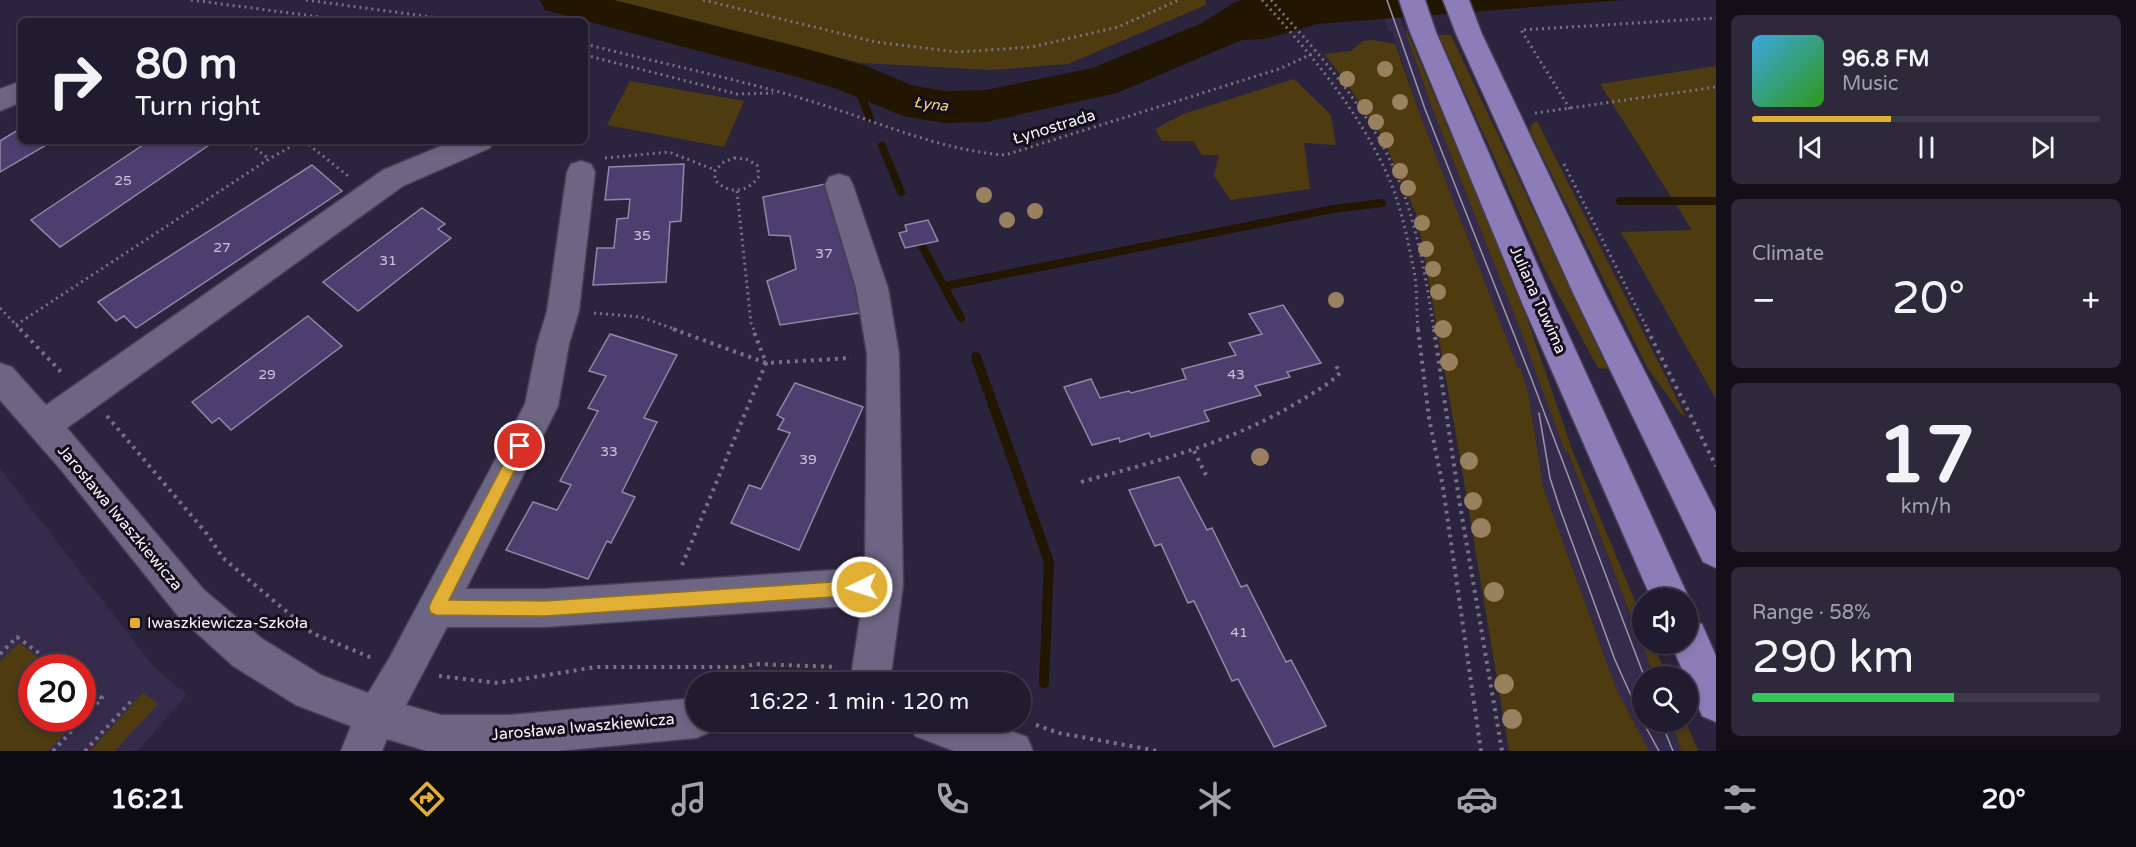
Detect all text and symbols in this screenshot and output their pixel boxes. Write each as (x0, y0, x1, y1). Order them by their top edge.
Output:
text: 80 m (135, 39, 237, 90)
icon: right (36, 42, 114, 120)
text: 96.8 FM (1842, 46, 1929, 72)
text: Music (1842, 72, 1898, 96)
text: Turn right (135, 90, 261, 123)
water label: Łyna (913, 93, 950, 115)
street label: Łynostrada (1010, 105, 1098, 149)
icon: previous (1794, 131, 1827, 164)
icon: pause (1910, 131, 1943, 164)
icon: next (2026, 131, 2059, 164)
house number: 25 (114, 172, 132, 189)
house number: 35 (633, 227, 651, 244)
house number: 27 (213, 239, 231, 256)
text: Climate (1752, 242, 1824, 266)
street label: Juliana Tuwima (1505, 243, 1571, 357)
house number: 37 (815, 245, 833, 262)
house number: 31 (379, 252, 397, 269)
text: 20° (1892, 272, 1965, 326)
text: − (1752, 281, 1776, 320)
text: + (2081, 281, 2100, 320)
house number: 29 (258, 366, 276, 383)
house number: 43 (1227, 366, 1245, 383)
text: 17 (1877, 409, 1975, 503)
pin (494, 420, 545, 471)
icon: arrive (503, 429, 536, 462)
street label: Jarosława Iwaszkiewicza (53, 441, 187, 595)
house number: 33 (600, 443, 618, 460)
house number: 39 (799, 451, 817, 468)
text: km/h (1901, 495, 1951, 519)
position arrow (830, 555, 894, 619)
map controls (1632, 588, 1698, 732)
button: sound (1632, 588, 1698, 654)
text: Range · 58% (1752, 601, 1871, 625)
place label: Iwaszkiewicza-Szkoła (147, 613, 308, 633)
marker: Iwaszkiewicza-Szkoła (128, 616, 142, 630)
house number: 41 (1230, 624, 1248, 641)
text: 290 km (1752, 631, 1914, 685)
speed limit sign: 20 (18, 654, 96, 732)
button: search (1632, 666, 1698, 732)
text: 16:22 · 1 min · 120 m (748, 689, 969, 715)
street label: Jarosława Iwaszkiewicza (491, 709, 675, 745)
icon: directions (406, 778, 448, 820)
icon: music (668, 778, 710, 820)
icon: phone (931, 778, 973, 820)
icon: climate (1194, 778, 1236, 820)
icon: car (1456, 778, 1498, 820)
icon: filters (1719, 778, 1761, 820)
text: 16:21 (110, 783, 185, 816)
text: 20° (1982, 783, 2026, 816)

